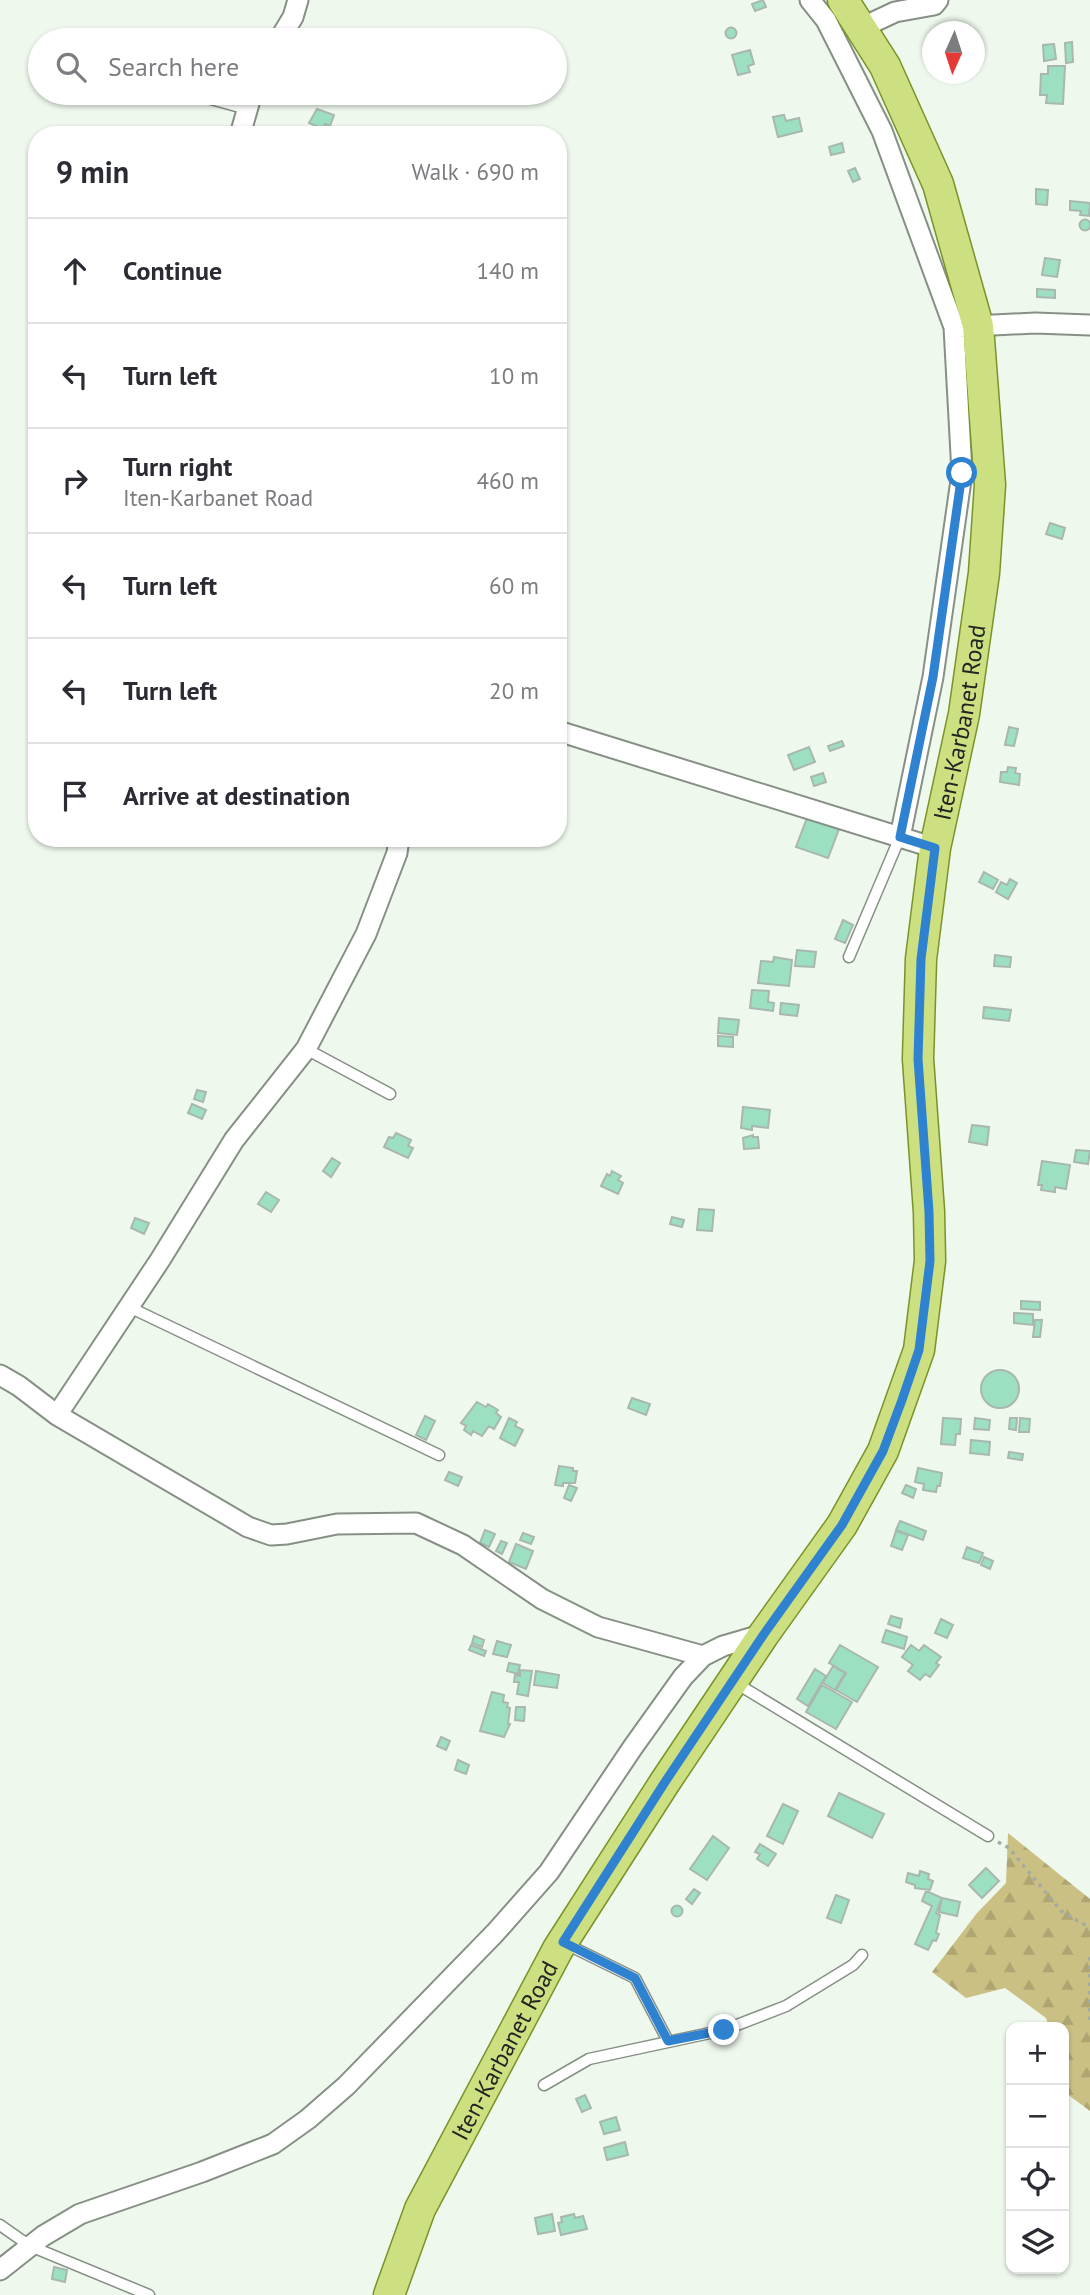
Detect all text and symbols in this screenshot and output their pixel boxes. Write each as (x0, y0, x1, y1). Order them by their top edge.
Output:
north arrow (922, 21, 985, 84)
search box (28, 28, 567, 105)
icon: search (52, 48, 90, 86)
text: Search here (108, 50, 239, 83)
text: 9 min (56, 152, 129, 191)
text: Walk · 690 m (412, 157, 539, 186)
icon: ahead (56, 252, 94, 290)
text: Continue (123, 254, 222, 287)
text: 140 m (477, 256, 539, 285)
icon: left (56, 357, 94, 395)
text: Turn left (123, 359, 217, 392)
text: 10 m (489, 361, 539, 390)
text: Turn right (123, 450, 232, 483)
route start (946, 457, 977, 488)
icon: right (56, 462, 94, 500)
text: 460 m (477, 466, 539, 495)
text: Iten-Karbanet Road (123, 483, 313, 512)
icon: left (56, 567, 94, 605)
text: Turn left (123, 569, 217, 602)
text: 60 m (489, 571, 539, 600)
street label: Iten-Karbanet Road (926, 623, 992, 823)
icon: left (56, 672, 94, 710)
text: Turn left (123, 674, 217, 707)
text: 20 m (489, 676, 539, 705)
icon: arrive (56, 777, 94, 815)
text: Arrive at destination (123, 779, 350, 812)
street label: Iten-Karbanet Road (444, 1955, 564, 2145)
route end (708, 2014, 739, 2045)
map controls (1006, 2022, 1069, 2274)
button: + (1006, 2022, 1069, 2085)
button: − (1006, 2085, 1069, 2148)
button: locate (1006, 2148, 1069, 2211)
button: layers (1006, 2211, 1069, 2274)

